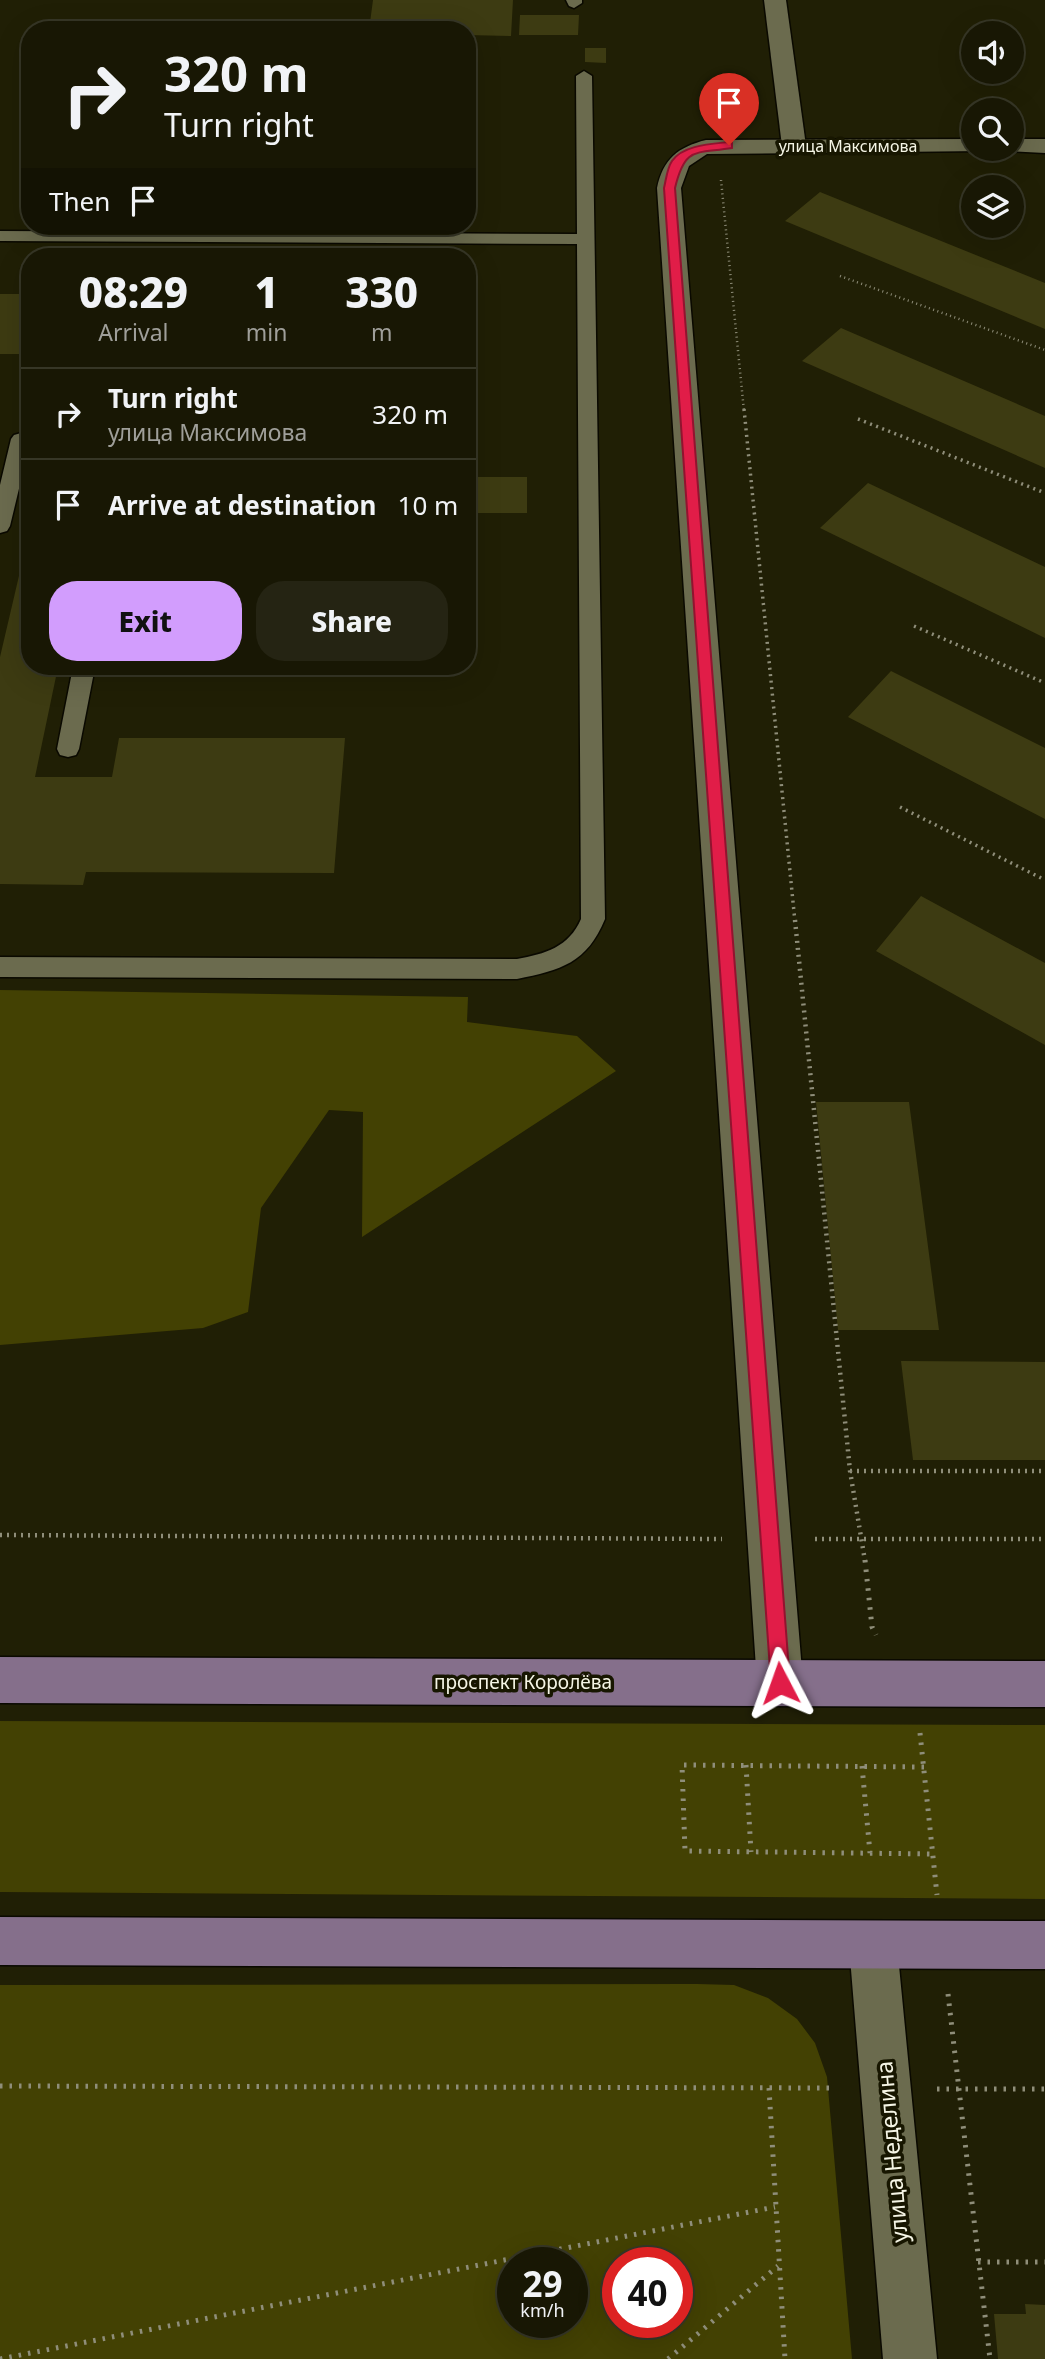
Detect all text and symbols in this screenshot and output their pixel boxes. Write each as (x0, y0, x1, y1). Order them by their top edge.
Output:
map controls (961, 21, 1024, 238)
button: sound (961, 21, 1024, 84)
text: 320 m (164, 40, 309, 106)
icon: right (49, 49, 140, 140)
pin (699, 73, 759, 145)
icon: arrive (710, 84, 748, 122)
button: search (961, 98, 1024, 161)
text: Turn right (164, 103, 314, 146)
street label: улица Максимова (779, 135, 917, 157)
button: layers (961, 175, 1024, 238)
icon: arrive (124, 182, 162, 220)
text: Then (49, 183, 110, 219)
text: 08:29 (79, 263, 188, 320)
text: 1 (254, 263, 279, 320)
text: 330 (345, 263, 418, 320)
text: Arrival (98, 316, 168, 348)
text: min (246, 316, 287, 348)
text: m (371, 316, 392, 348)
text: Turn right (108, 380, 238, 416)
icon: right (49, 395, 87, 433)
text: 320 m (372, 396, 448, 432)
text: улица Максимова (108, 416, 307, 448)
icon: arrive (49, 486, 87, 524)
text: Arrive at destination (108, 487, 377, 523)
text: 10 m (398, 487, 458, 523)
button: Exit (49, 581, 242, 661)
button: Share (256, 581, 448, 661)
position arrow (743, 1646, 817, 1720)
street label: проспект Королёва (434, 1669, 612, 1695)
street label: улица Неделина (867, 2060, 915, 2244)
speed limit sign: 40 (602, 2247, 693, 2338)
text: 29 (522, 2260, 563, 2307)
text: km/h (520, 2298, 565, 2322)

